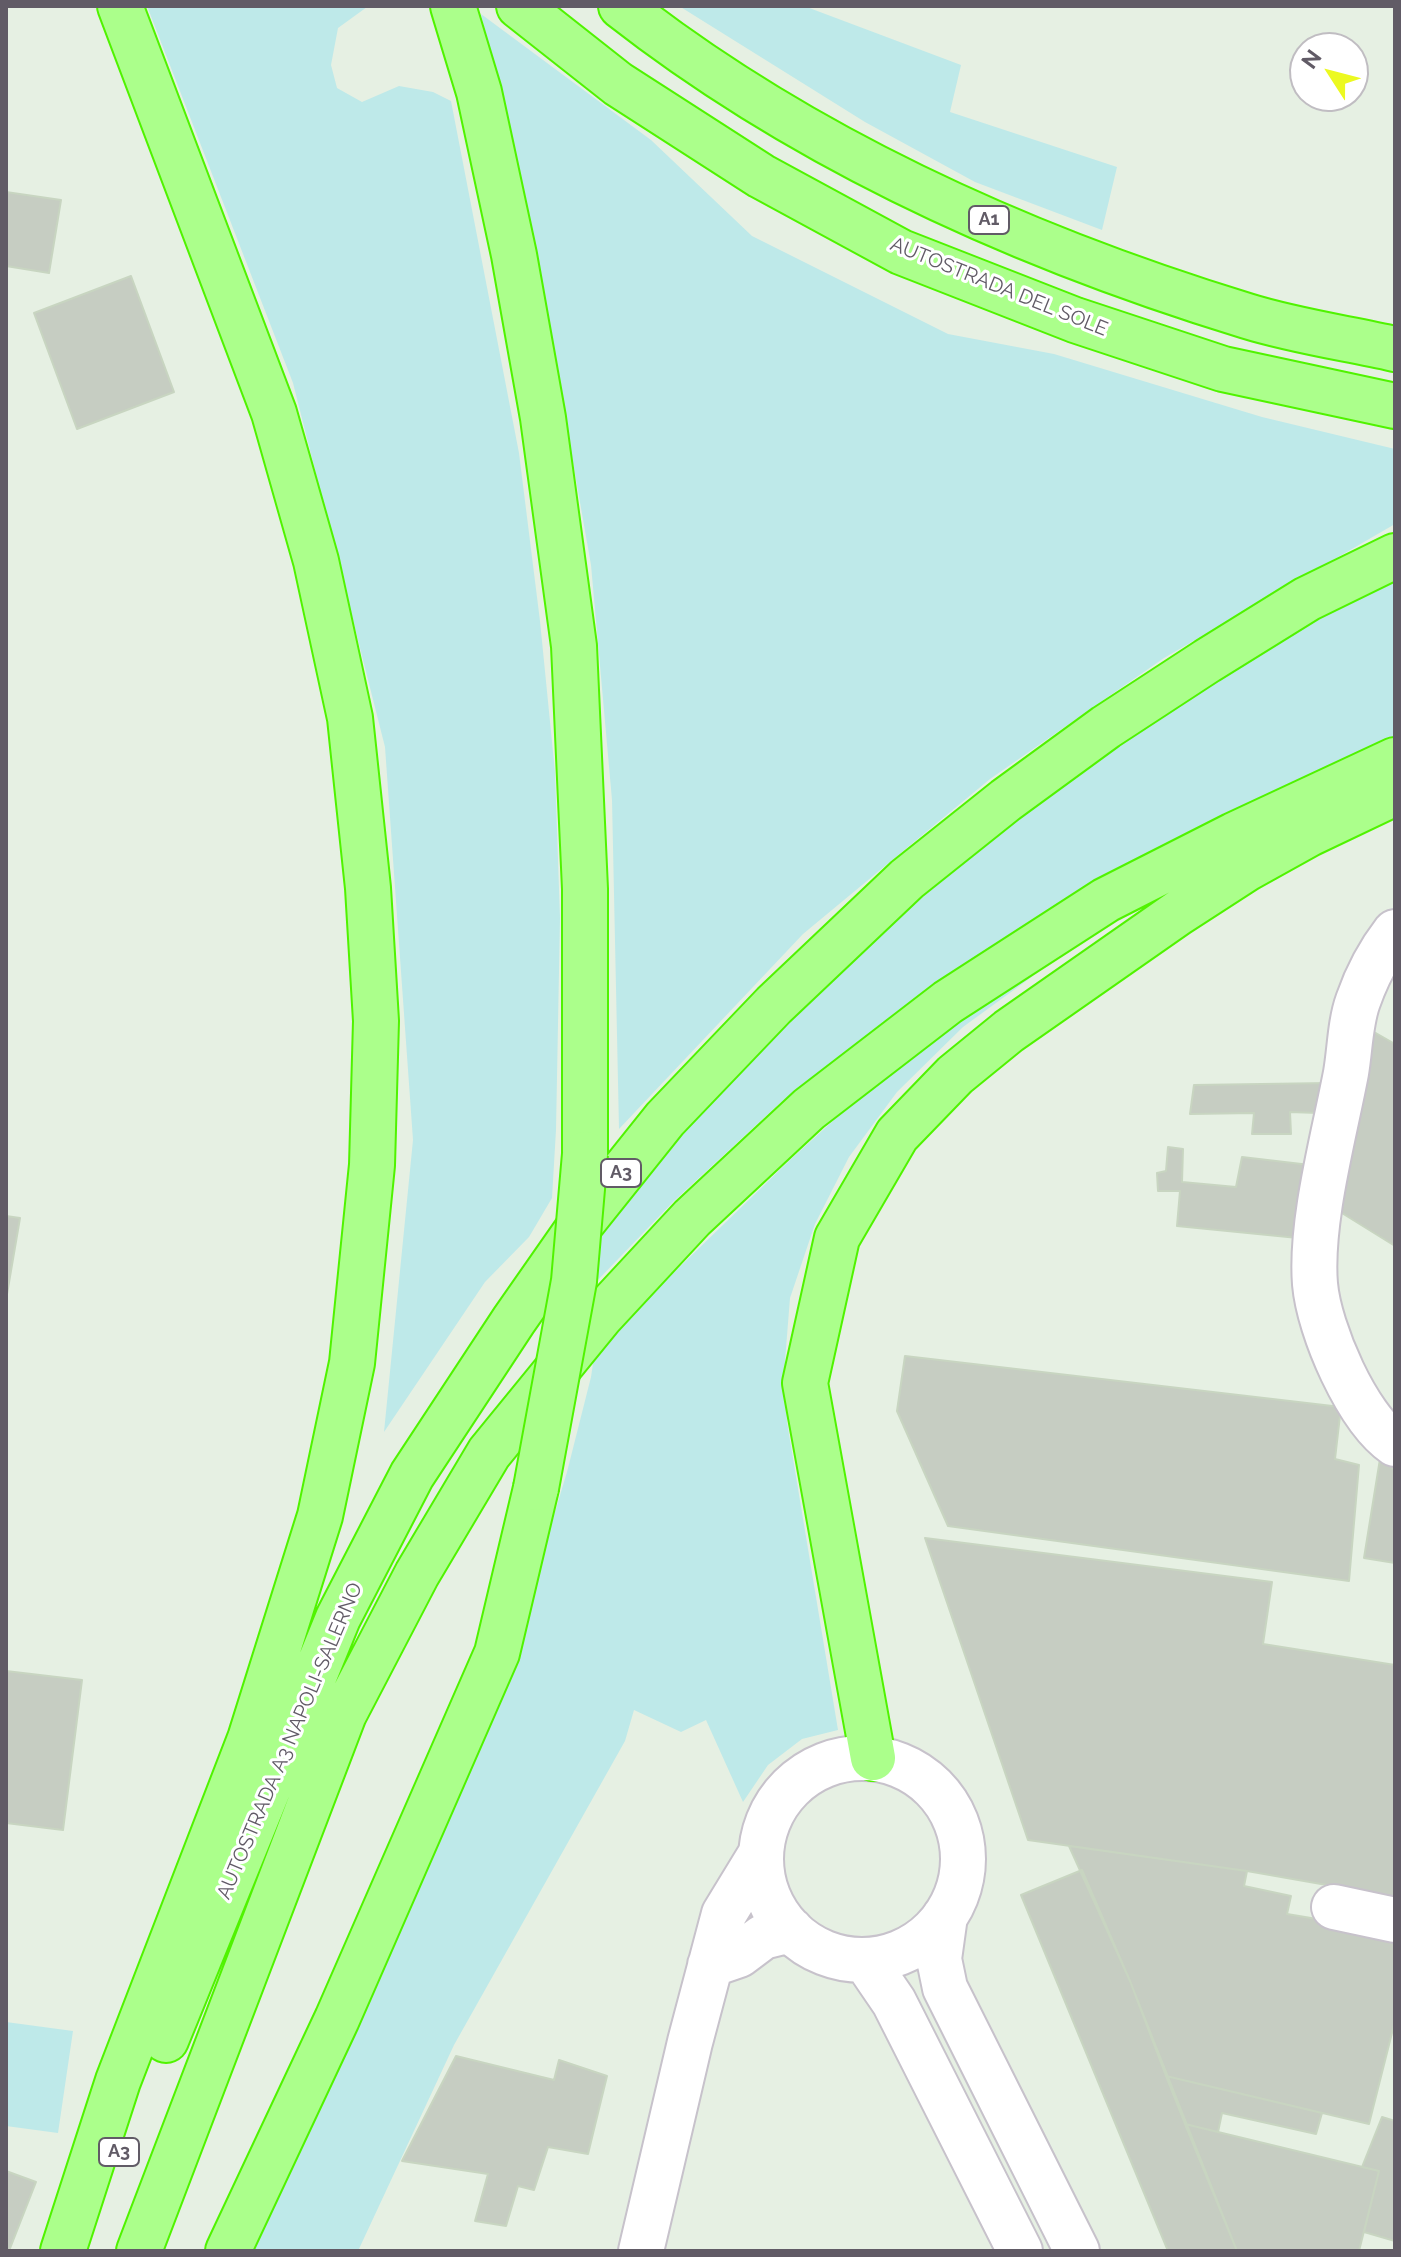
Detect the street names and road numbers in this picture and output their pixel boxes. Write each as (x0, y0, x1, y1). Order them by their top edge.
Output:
road number: A1 (969, 206, 1009, 234)
street label: AUTOSTRADA DEL SOLE (887, 232, 1111, 342)
road number: A3 (601, 1159, 641, 1187)
street label: AUTOSTRADA A3 NAPOLI-SALERNO (212, 1579, 368, 1903)
road number: A3 (99, 2138, 139, 2166)

